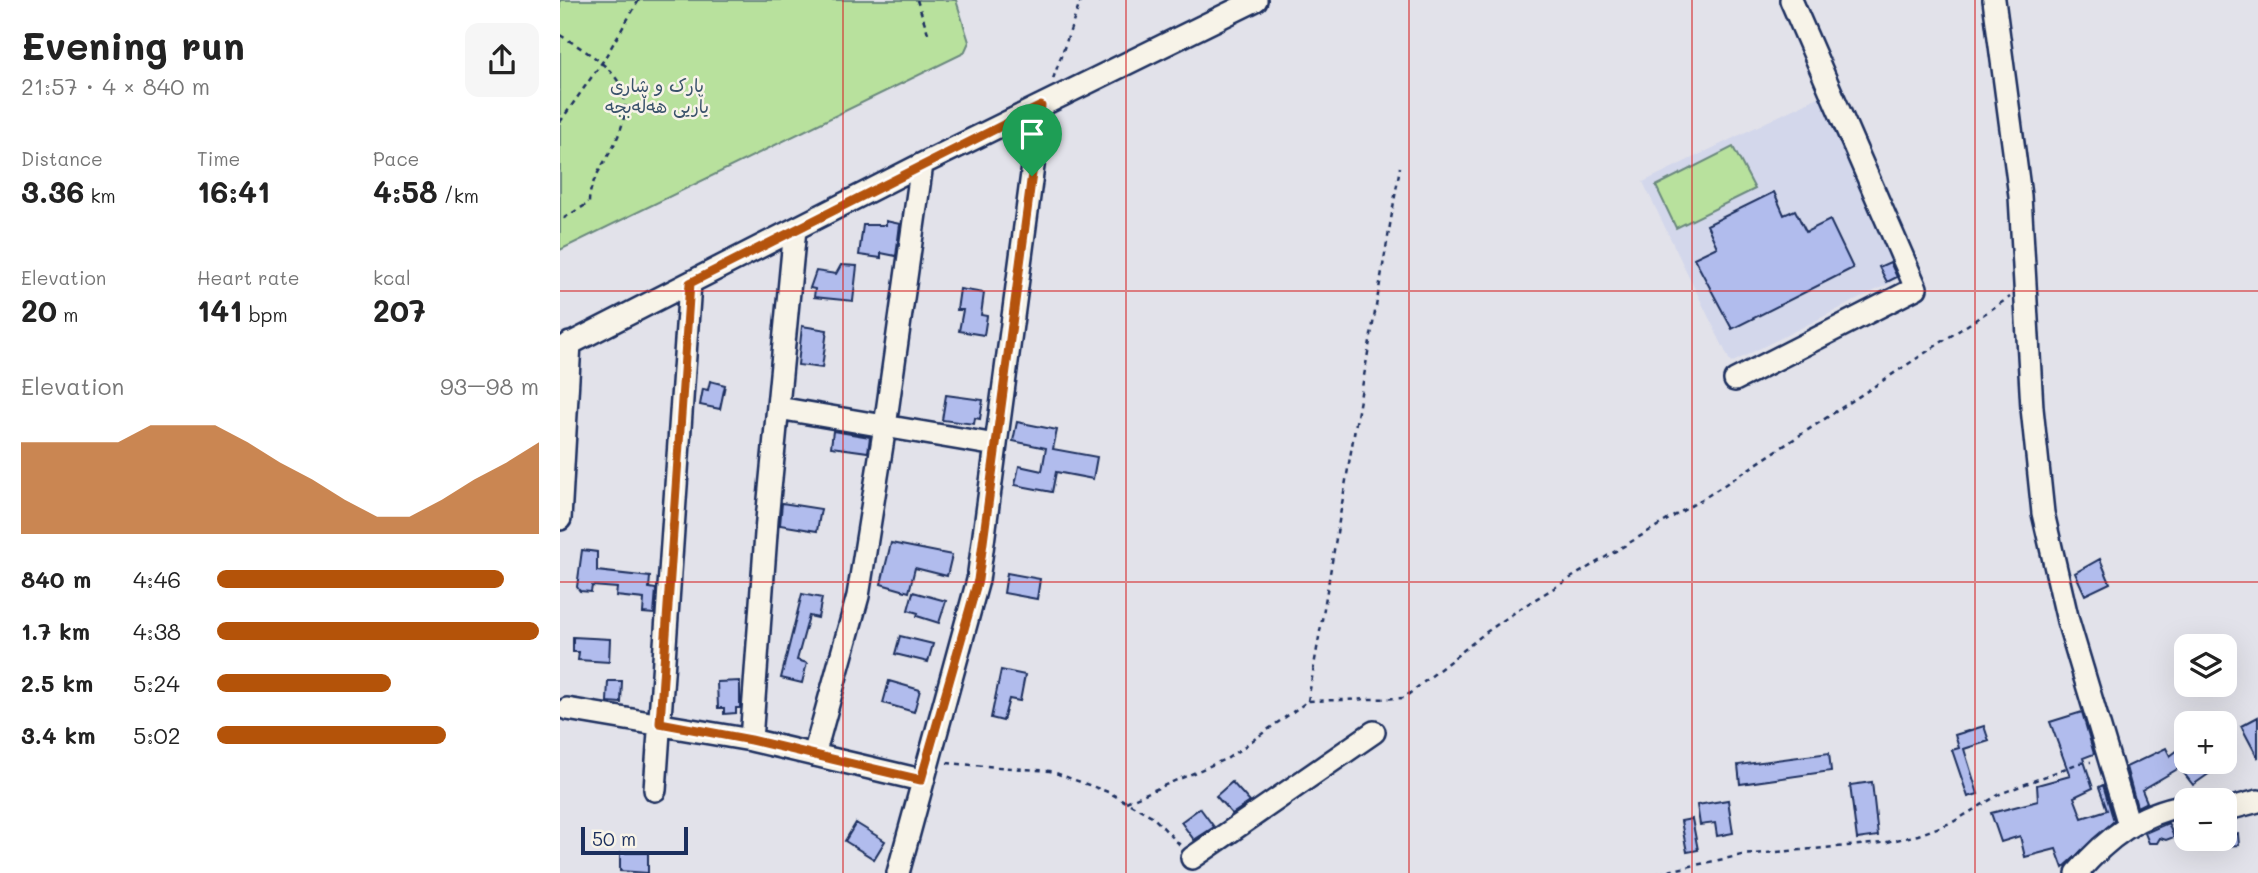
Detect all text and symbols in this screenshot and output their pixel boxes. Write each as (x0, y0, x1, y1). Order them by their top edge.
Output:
text: Evening run (21, 20, 245, 70)
button: share (465, 23, 539, 97)
text: 21:57 · 4 × 840 m (21, 71, 210, 101)
park label: پارک و شاری یاریی ھەڵەبجە (605, 73, 709, 118)
pin (1002, 104, 1062, 176)
icon: arrive (1013, 115, 1051, 153)
text: Distance (21, 146, 103, 171)
text: Time (197, 146, 240, 171)
text: Pace (373, 146, 419, 171)
text: 3.36 (21, 171, 84, 211)
text: 16:41 (197, 171, 270, 211)
text: 4:58 (373, 171, 438, 211)
text: km (84, 183, 116, 208)
text: /km (438, 183, 479, 208)
text: Elevation (21, 265, 106, 290)
text: Heart rate (197, 265, 300, 290)
text: kcal (373, 265, 411, 290)
text: 20 (21, 290, 57, 330)
text: 141 (197, 290, 243, 330)
text: 207 (373, 290, 426, 330)
text: m (57, 302, 78, 327)
text: bpm (243, 302, 288, 327)
text: Elevation (21, 371, 124, 401)
text: 93–98 m (440, 371, 539, 401)
text: 840 m (21, 564, 91, 594)
text: 4:46 (133, 564, 181, 594)
text: 1.7 km (21, 616, 90, 646)
text: 4:38 (133, 616, 181, 646)
map controls (2174, 634, 2237, 851)
button: layers (2174, 634, 2237, 697)
text: 2.5 km (21, 668, 93, 698)
text: 5:24 (133, 668, 180, 698)
button: + (2174, 711, 2237, 774)
text: 3.4 km (21, 720, 95, 750)
text: 5:02 (133, 720, 181, 750)
button: − (2174, 788, 2237, 851)
scale bar (581, 824, 688, 856)
text: 50 m (592, 826, 636, 851)

